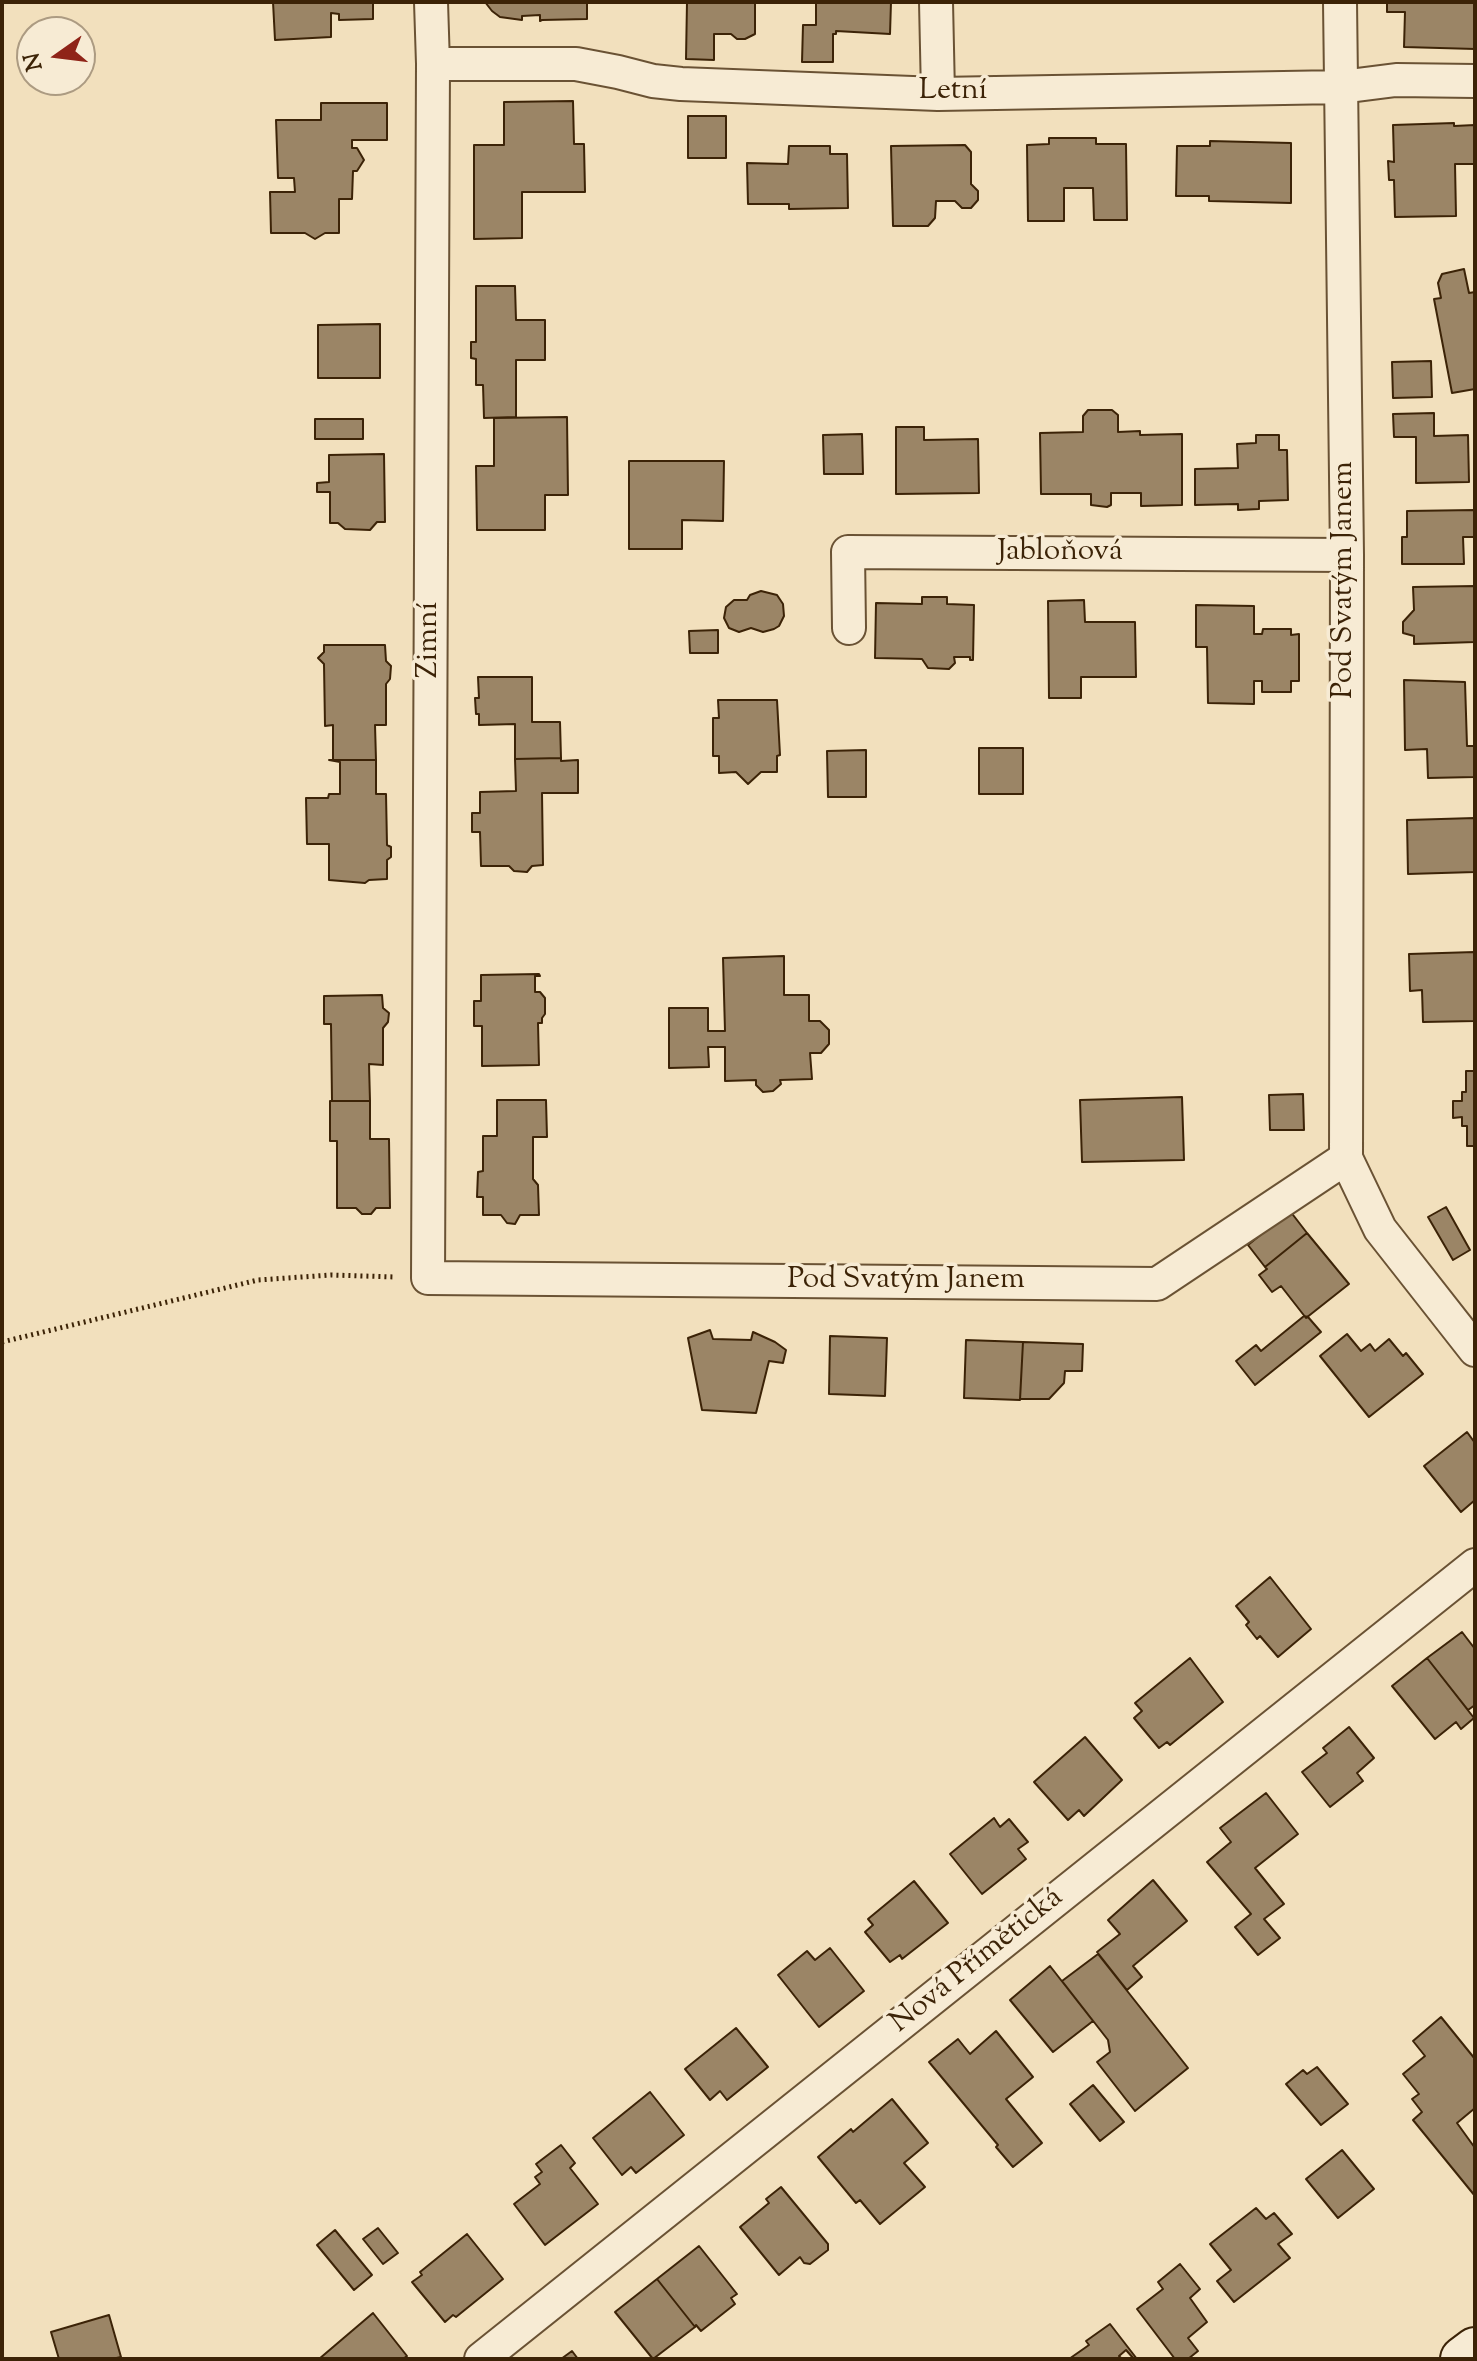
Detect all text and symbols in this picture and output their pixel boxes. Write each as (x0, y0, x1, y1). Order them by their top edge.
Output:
north arrow (16, 16, 96, 96)
text: N (17, 49, 52, 74)
street label: Letní (919, 75, 987, 111)
street label: Pod Svatým Janem (1328, 461, 1364, 699)
street label: Jabloňová (997, 536, 1123, 572)
street label: Zimní (413, 602, 449, 678)
street label: Pod Svatým Janem (787, 1264, 1025, 1300)
street label: Nová Přímětická (884, 1881, 1072, 2043)

